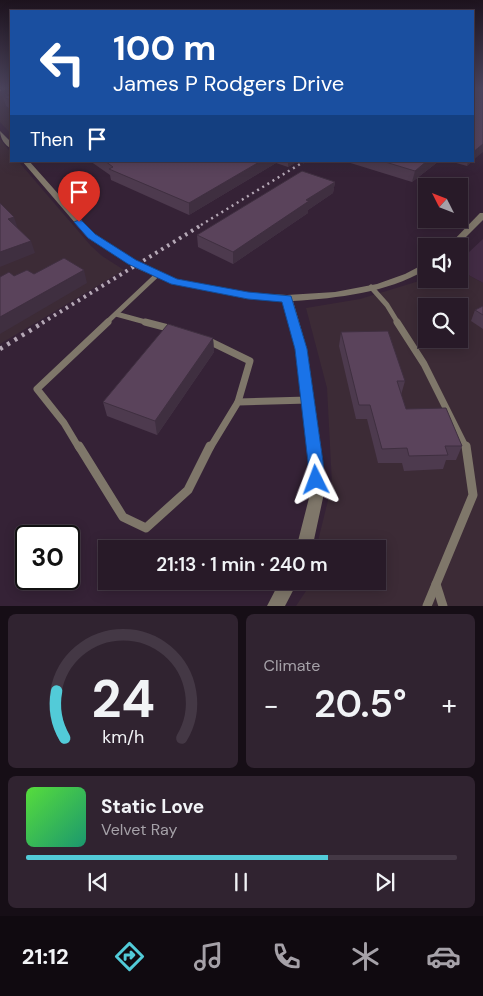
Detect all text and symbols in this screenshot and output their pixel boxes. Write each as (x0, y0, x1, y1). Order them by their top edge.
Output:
text: 100 m (113, 25, 216, 71)
icon: left (30, 30, 95, 95)
text: James P Rodgers Drive (113, 69, 344, 98)
icon: arrive (83, 125, 111, 153)
text: Then (30, 127, 73, 152)
pin (58, 171, 100, 222)
icon: arrive (65, 178, 93, 206)
north arrow (418, 178, 468, 228)
map controls (418, 178, 468, 348)
button: sound (418, 238, 468, 288)
button: search (418, 298, 468, 348)
position arrow (289, 453, 341, 505)
speed limit sign: 30 (15, 525, 80, 590)
text: 21:13 · 1 min · 240 m (156, 552, 328, 577)
text: Climate (264, 655, 320, 676)
text: 24 (91, 665, 154, 733)
text: 20.5° (314, 679, 407, 729)
text: − (264, 687, 279, 724)
text: + (442, 687, 457, 724)
text: km/h (102, 725, 144, 749)
text: Static Love (101, 794, 204, 819)
text: Velvet Ray (101, 819, 177, 840)
icon: previous (84, 868, 112, 896)
icon: pause (227, 868, 255, 896)
icon: next (371, 868, 399, 896)
icon: directions (112, 939, 147, 974)
icon: music (191, 939, 226, 974)
icon: phone (269, 939, 304, 974)
icon: climate (348, 939, 383, 974)
icon: car (426, 939, 461, 974)
text: 21:12 (22, 942, 69, 971)

